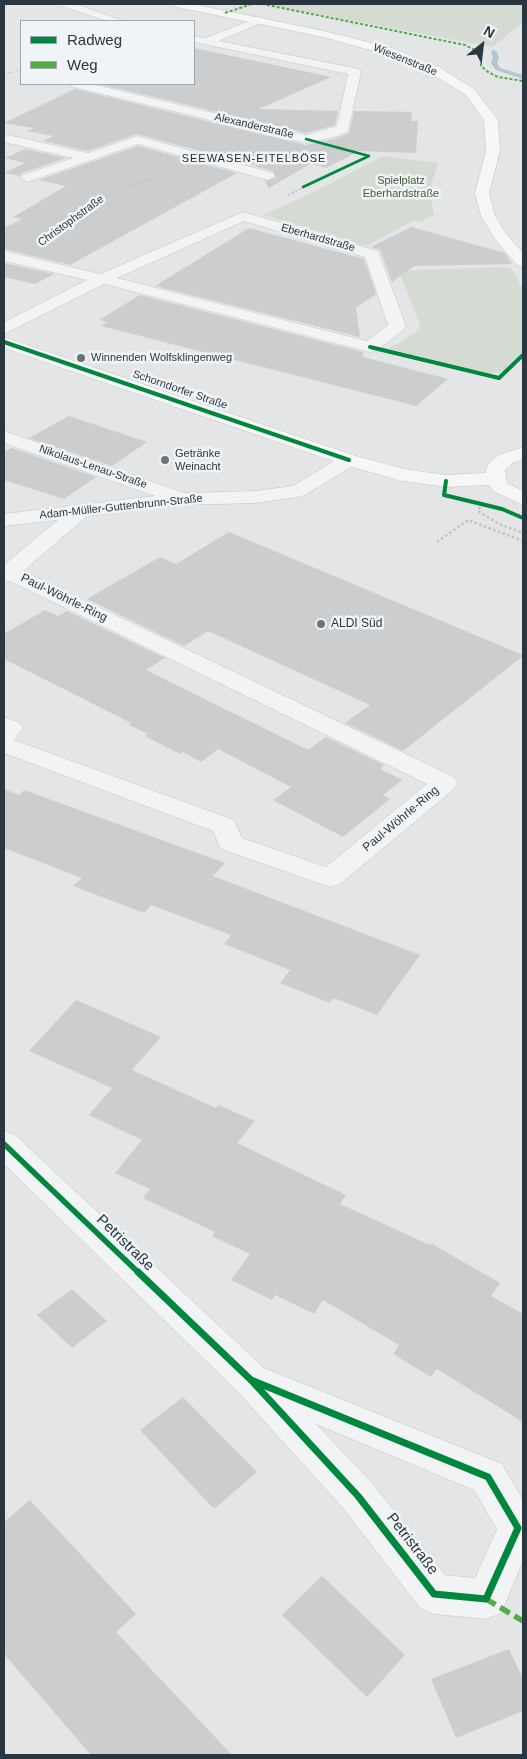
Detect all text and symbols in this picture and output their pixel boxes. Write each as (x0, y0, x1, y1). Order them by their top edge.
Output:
legend (20, 20, 195, 85)
north arrow (457, 20, 507, 70)
text: N (481, 22, 498, 41)
text: Radweg (67, 31, 122, 48)
street label: Wiesenstraße (371, 41, 439, 79)
text: Weg (67, 56, 98, 73)
street label: Alexanderstraße (213, 110, 295, 142)
district label: SEEWASEN-EITELBÖSE (179, 152, 329, 166)
park label: Spielplatz Eberhardstraße (363, 174, 439, 200)
street label: Christophstraße (35, 193, 107, 249)
street label: Eberhardstraße (279, 221, 357, 255)
place label: Winnenden Wolfsklingenweg (91, 351, 232, 365)
marker: Winnenden Wolfsklingenweg (75, 352, 87, 364)
street label: Schorndorfer Straße (131, 368, 229, 412)
street label: Nikolaus-Lenau-Straße (37, 442, 149, 492)
place label: Getränke Weinacht (175, 447, 221, 473)
marker: Getränke Weinacht (159, 454, 171, 466)
street label: Adam-Müller-Guttenbrunn-Straße (39, 492, 203, 522)
street label: Paul-Wöhrle-Ring (18, 571, 110, 625)
place label: ALDI Süd (331, 617, 382, 631)
marker: ALDI Süd (315, 618, 327, 630)
street label: Paul-Wöhrle-Ring (360, 783, 442, 855)
street label: Petristraße (92, 1211, 158, 1275)
street label: Petristraße (382, 1510, 442, 1578)

